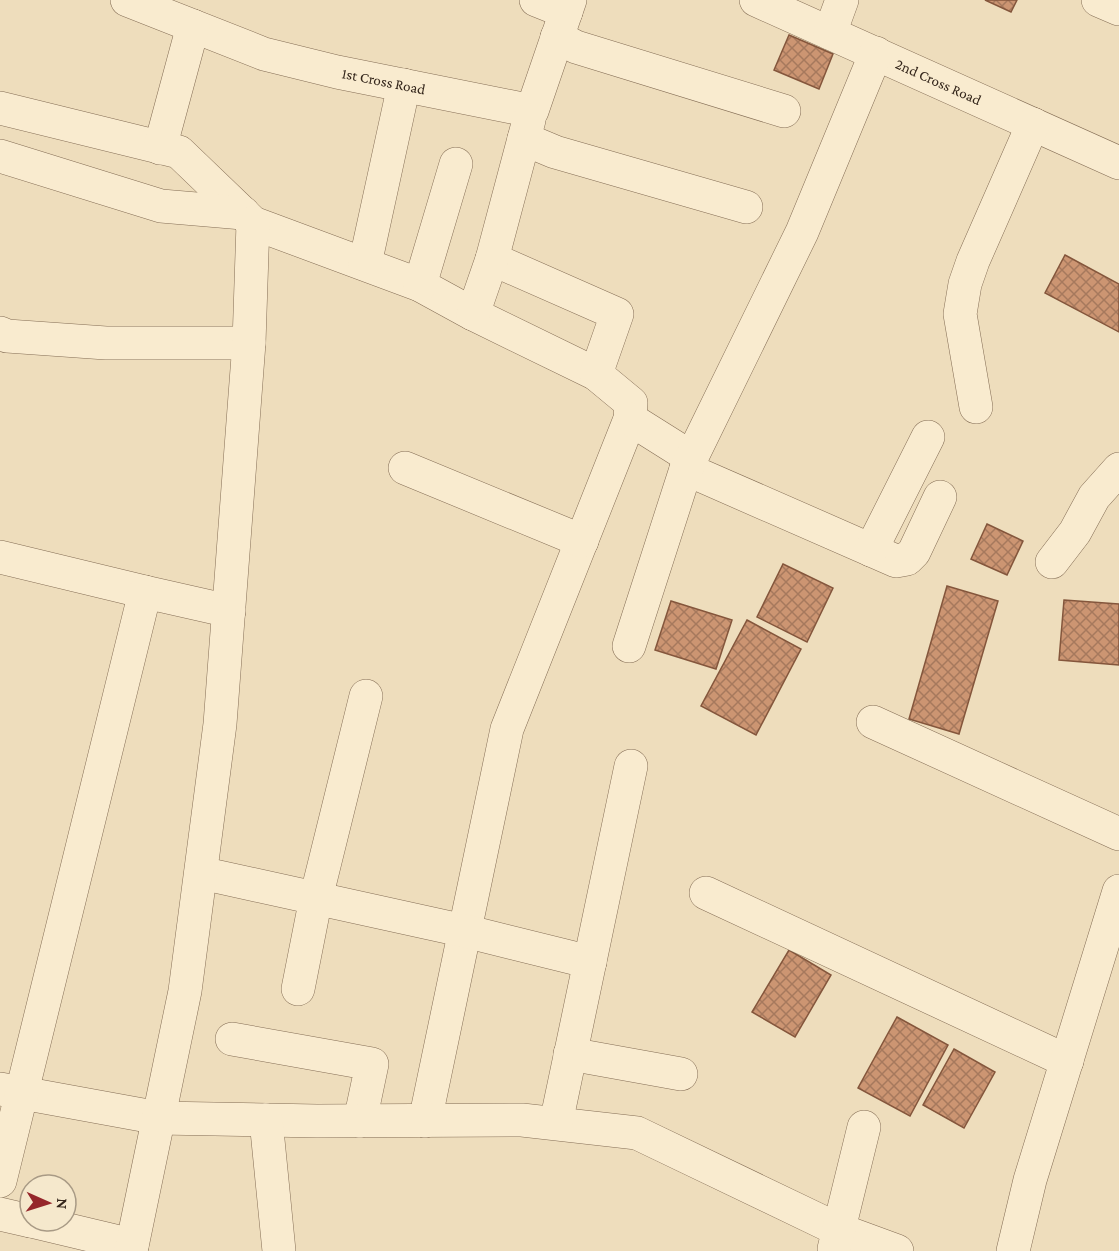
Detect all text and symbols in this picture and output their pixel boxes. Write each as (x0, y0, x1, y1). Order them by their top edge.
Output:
street label: 2nd Cross Road (893, 56, 984, 108)
street label: 1st Cross Road (340, 65, 427, 98)
north arrow (18, 1173, 78, 1233)
text: N (54, 1198, 71, 1210)

